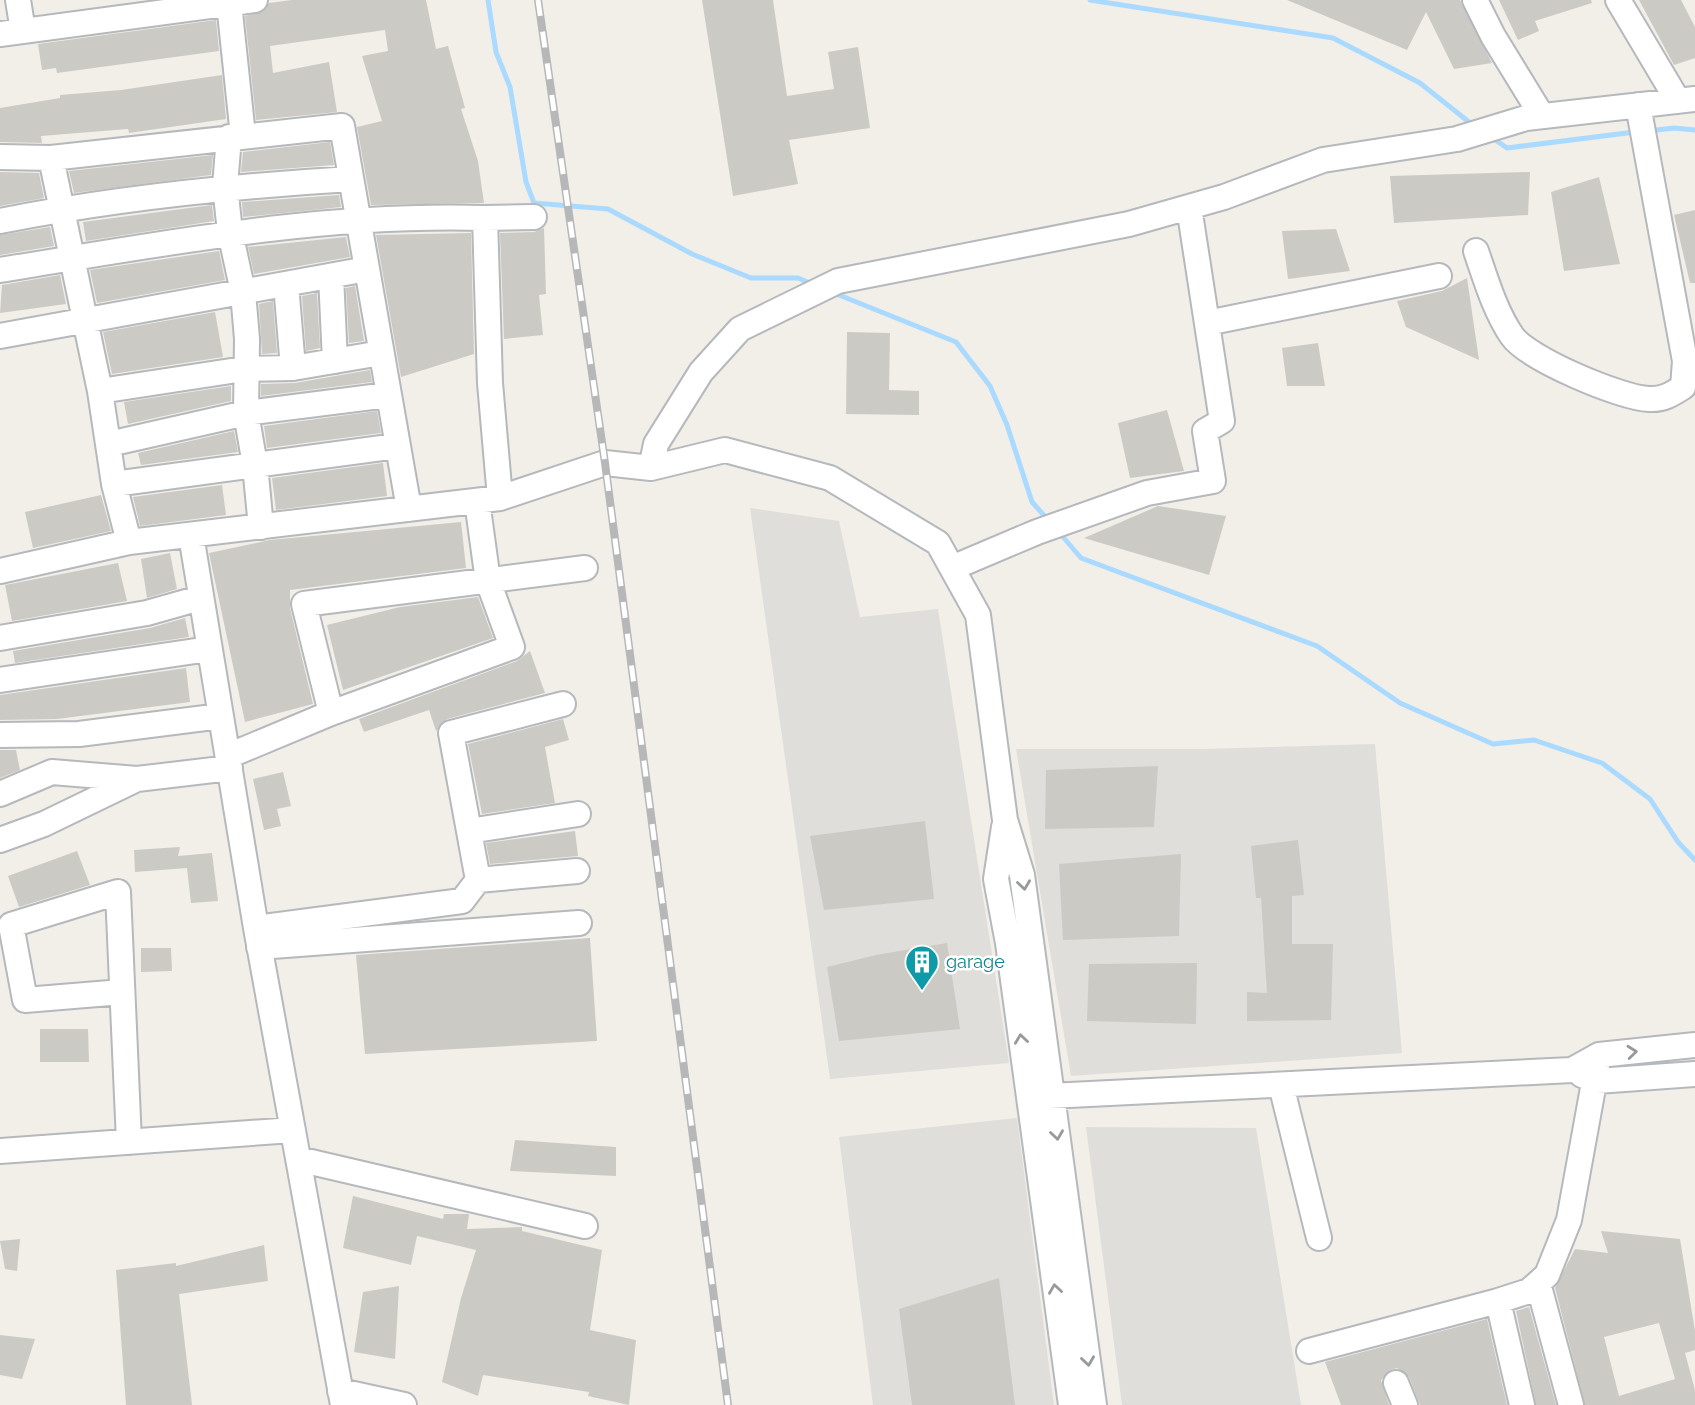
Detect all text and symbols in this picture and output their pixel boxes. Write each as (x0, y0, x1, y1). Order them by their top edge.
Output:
one-way arrow (1016, 880, 1031, 891)
building icon: garage (903, 943, 941, 992)
place label: garage (946, 951, 1005, 972)
one-way arrow (1014, 1033, 1029, 1045)
one-way arrow (1626, 1044, 1638, 1059)
one-way arrow (1050, 1129, 1065, 1141)
one-way arrow (1048, 1283, 1063, 1295)
one-way arrow (1080, 1355, 1095, 1366)

